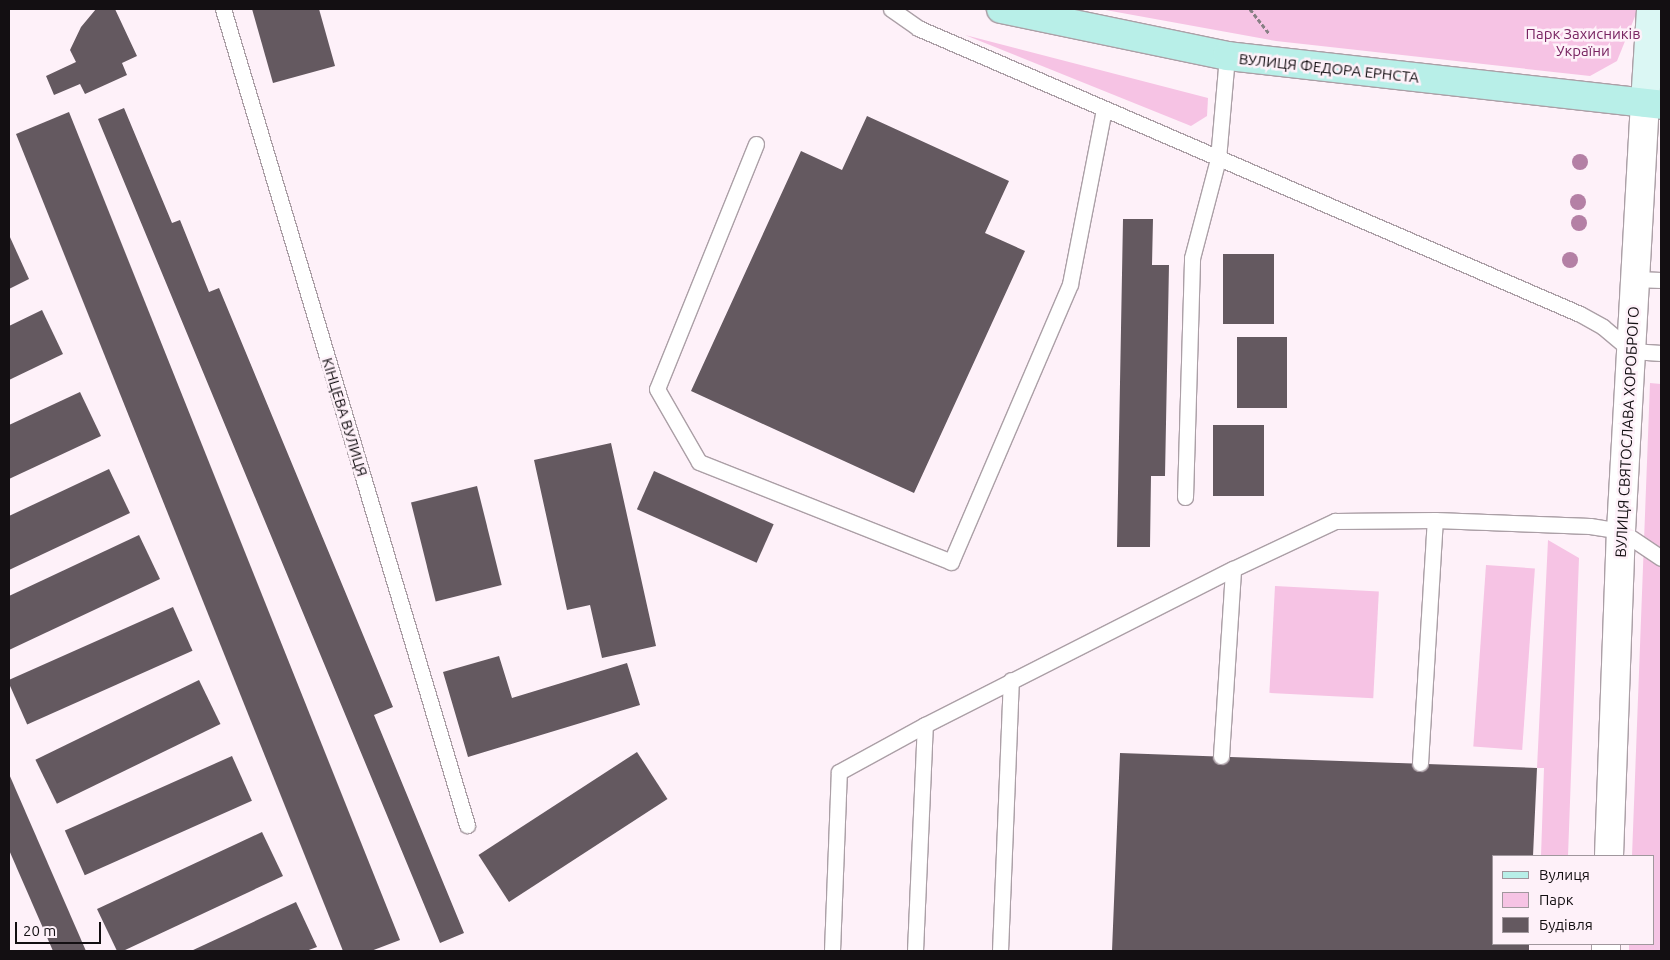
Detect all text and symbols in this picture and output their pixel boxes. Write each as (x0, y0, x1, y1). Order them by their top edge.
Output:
park label: Парк Захисників України (1526, 24, 1640, 59)
street label: ВУЛИЦЯ ФЕДОРА ЕРНСТА (1238, 50, 1420, 86)
street label: ВУЛИЦЯ СВЯТОСЛАВА ХОРОБРОГО (1611, 306, 1643, 558)
street label: КІНЦЕВА ВУЛИЦЯ (318, 355, 372, 479)
legend (1492, 855, 1655, 945)
text: Вулиця (1539, 866, 1590, 883)
text: Парк (1539, 891, 1574, 908)
scale bar (18, 912, 104, 944)
text: Будівля (1539, 916, 1593, 933)
text: 20 m (23, 922, 56, 939)

